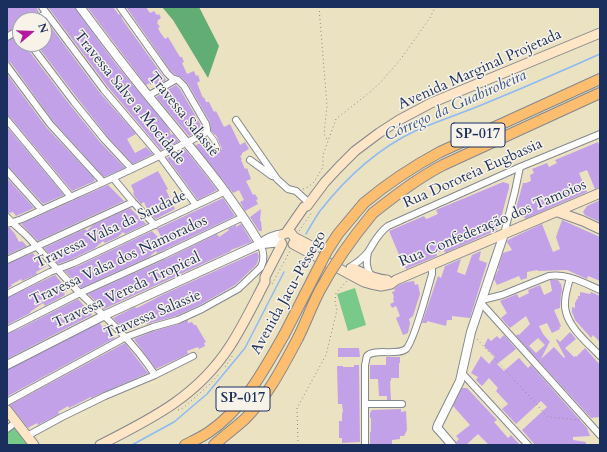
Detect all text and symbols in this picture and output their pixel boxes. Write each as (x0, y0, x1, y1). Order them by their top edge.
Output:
north arrow (12, 12, 52, 52)
text: N (34, 21, 52, 35)
street label: Avenida Marginal Projetada (395, 26, 565, 114)
street label: Travessa Salve a Mocidade (69, 27, 189, 169)
water label: Córrego da Guabirobeira (382, 66, 530, 146)
street label: Travessa Salassiê (144, 69, 222, 161)
road number: SP-017 (451, 123, 505, 147)
street label: Rua Doroteia Eugbassia (401, 135, 545, 213)
street label: Rua Confederação dos Tamoios (397, 176, 589, 272)
street label: Travessa Valsa da Saudade (33, 187, 189, 273)
street label: Travessa Valsa dos Namorados (28, 212, 210, 310)
street label: Avenida Jacu-Pêssego (248, 228, 330, 358)
street label: Travessa Vereda Tropical (50, 249, 204, 333)
street label: Travessa Salassie (102, 287, 204, 343)
road number: SP-017 (216, 387, 270, 411)

